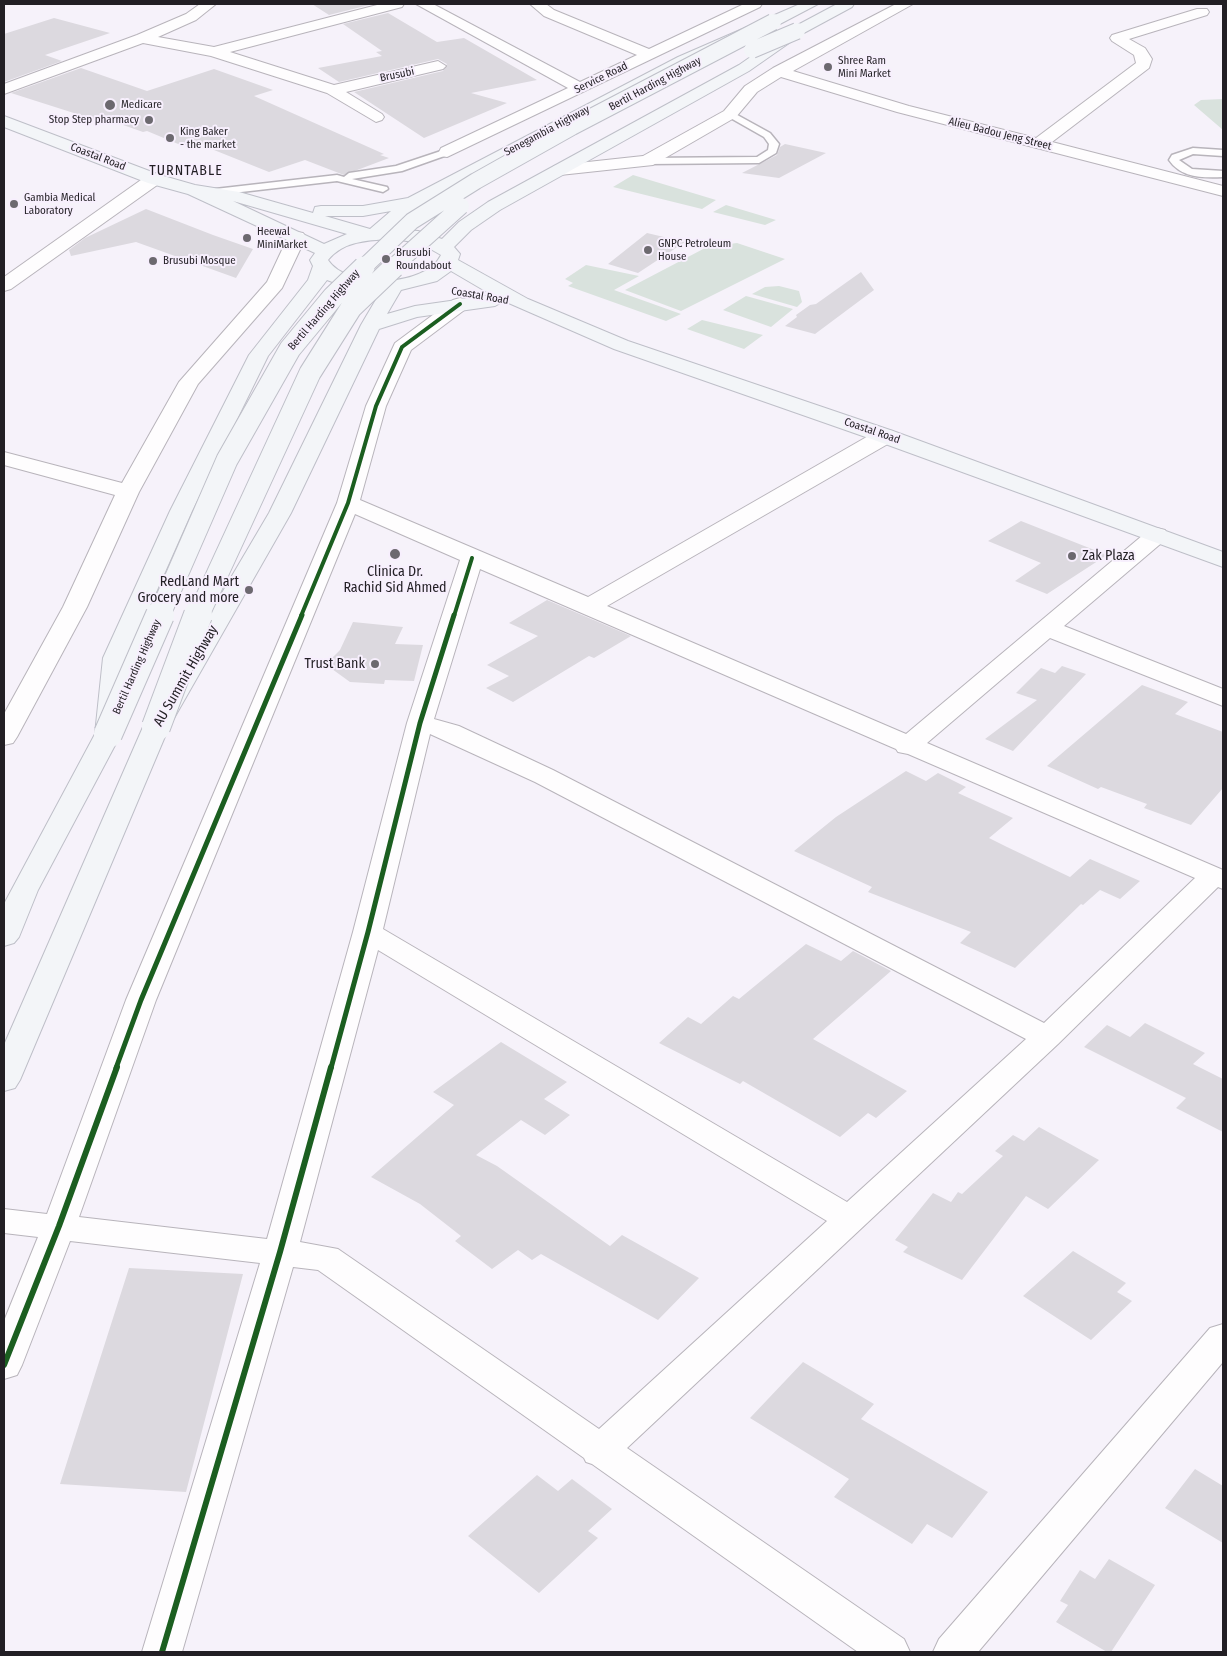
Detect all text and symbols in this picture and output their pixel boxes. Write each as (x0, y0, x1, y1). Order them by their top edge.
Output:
street label: Bertil Harding Highway (607, 54, 703, 114)
place label: Shree Ram Mini Market (838, 54, 891, 80)
street label: Service Road (572, 59, 630, 97)
marker: Shree Ram Mini Market (822, 61, 834, 73)
street label: Brusubi (379, 65, 415, 85)
marker: Medicare (103, 98, 117, 112)
place label: Medicare (121, 98, 162, 112)
street label: Senegambia Highway (502, 103, 592, 159)
place label: Stop Step pharmacy (49, 113, 139, 127)
marker: Stop Step pharmacy (143, 114, 155, 126)
street label: Alieu Badou Jeng Street (947, 115, 1053, 153)
place label: King Baker - the market (180, 125, 236, 151)
marker: King Baker - the market (164, 132, 176, 144)
street label: Coastal Road (68, 140, 128, 174)
district label: TURNTABLE (148, 163, 224, 179)
place label: Gambia Medical Laboratory (24, 191, 95, 217)
marker: Gambia Medical Laboratory (8, 198, 20, 210)
place label: Heewal MiniMarket (257, 225, 307, 251)
marker: Heewal MiniMarket (241, 232, 253, 244)
place label: GNPC Petroleum House (658, 237, 731, 263)
marker: GNPC Petroleum House (642, 244, 654, 256)
place label: Brusubi Roundabout (396, 246, 451, 272)
marker: Brusubi Roundabout (380, 253, 392, 265)
place label: Brusubi Mosque (163, 254, 236, 268)
marker: Brusubi Mosque (147, 255, 159, 267)
street label: Bertil Harding Highway (285, 267, 363, 353)
street label: Coastal Road (450, 284, 510, 308)
street label: Coastal Road (842, 415, 902, 447)
marker: Clinica Dr. Rachid Sid Ahmed (388, 547, 402, 561)
place label: Zak Plaza (1082, 548, 1135, 564)
marker: Zak Plaza (1066, 550, 1078, 562)
place label: Clinica Dr. Rachid Sid Ahmed (343, 564, 447, 596)
place label: RedLand Mart Grocery and more (137, 574, 239, 606)
marker: RedLand Mart Grocery and more (243, 584, 255, 596)
street label: Bertil Harding Highway (110, 617, 164, 717)
street label: AU Summit Highway (150, 623, 222, 729)
place label: Trust Bank (304, 656, 365, 672)
marker: Trust Bank (369, 658, 381, 670)

